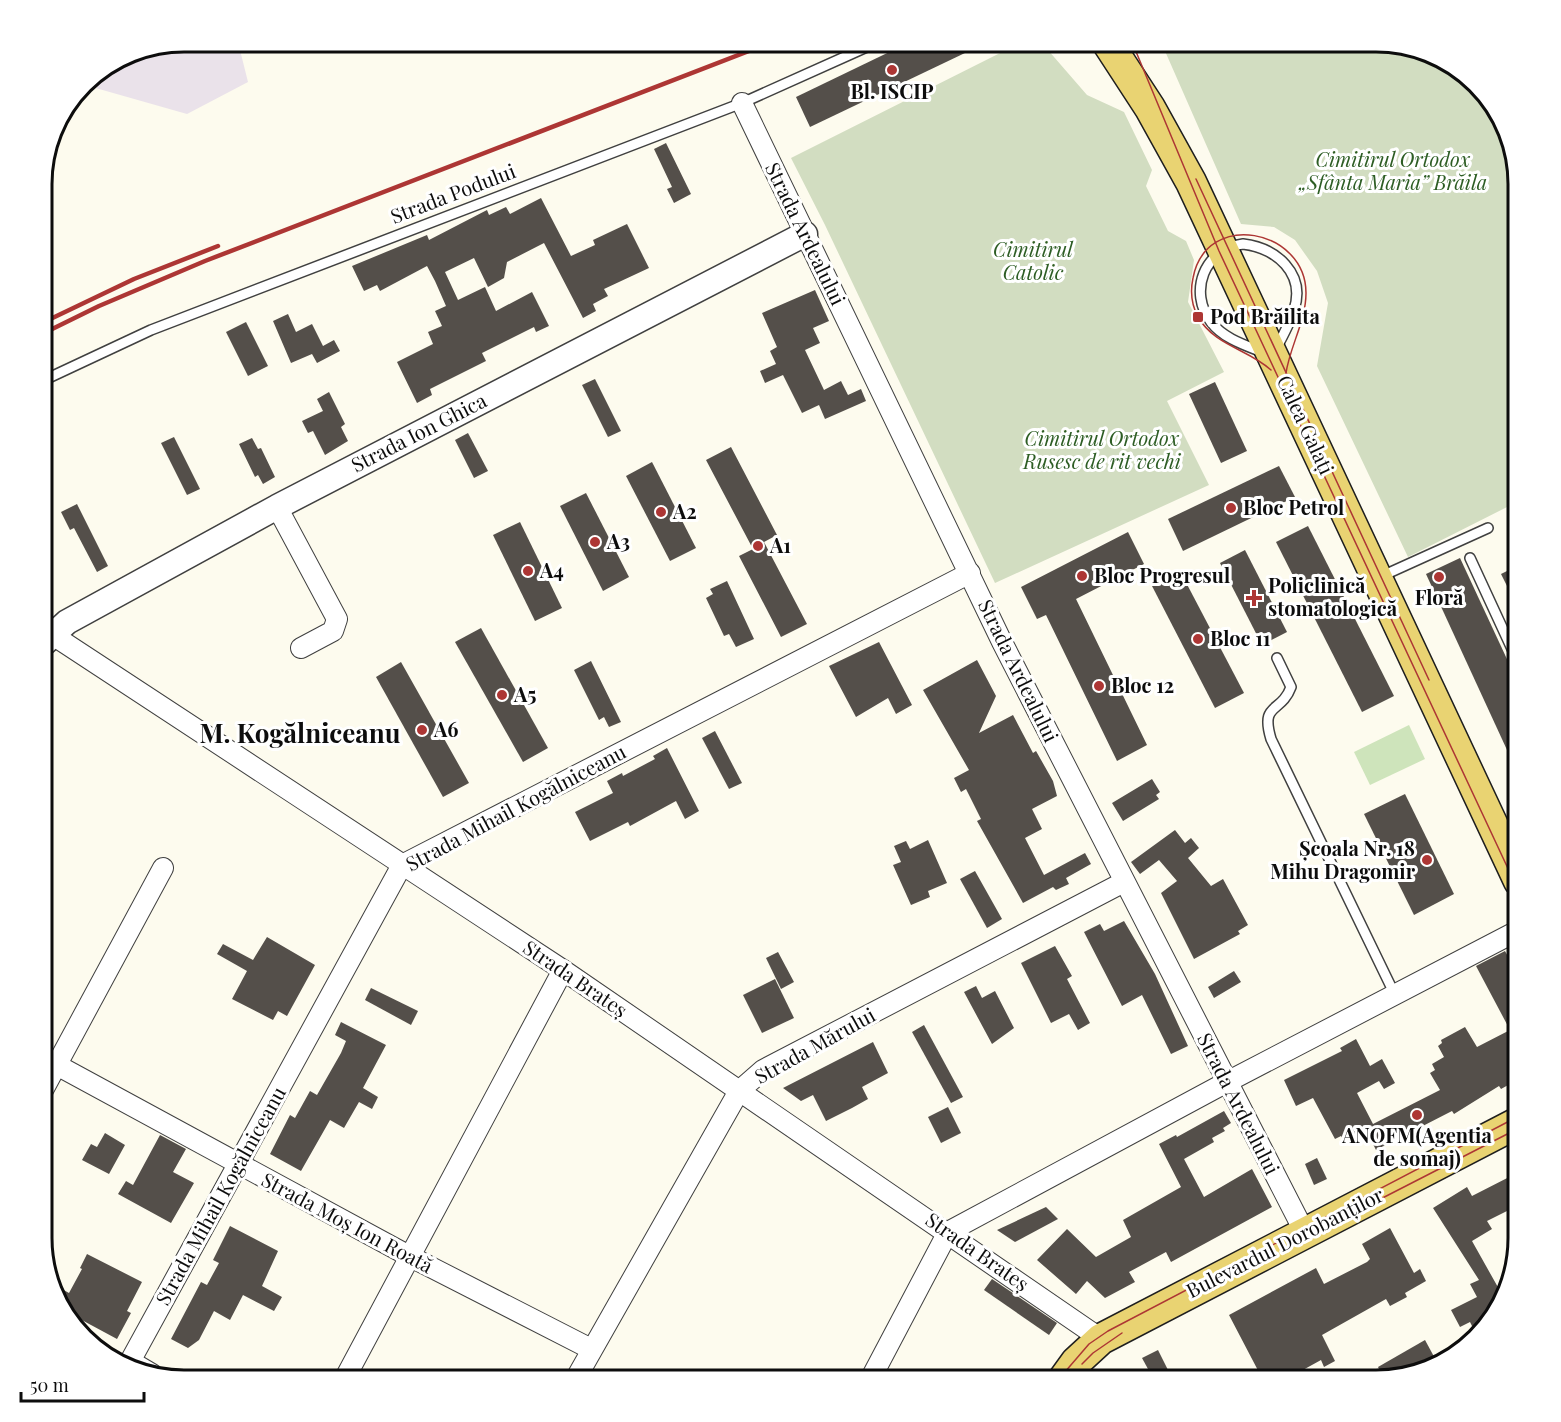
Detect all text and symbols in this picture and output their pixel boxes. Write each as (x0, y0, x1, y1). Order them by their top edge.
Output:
marker: Bl. ISCIP (885, 63, 899, 77)
place label: Bl. ISCIP (850, 77, 934, 104)
park label: Cimitirul Ortodox „Sfânta Maria” Brăila (1298, 145, 1487, 195)
street label: Strada Podului (386, 156, 519, 229)
street label: Strada Ardealului (760, 157, 853, 309)
park label: Cimitirul Catolic (993, 235, 1074, 285)
place label: Pod Brăilita (1210, 302, 1320, 329)
marker: Pod Brăilita (1191, 310, 1205, 324)
street label: Calea Galați (1271, 370, 1341, 479)
street label: Strada Ion Ghica (346, 386, 491, 477)
park label: Cimitirul Ortodox Rusesc de rit vechi (1022, 424, 1182, 474)
place label: Bloc Petrol (1243, 493, 1344, 520)
place label: A2 (672, 497, 697, 524)
marker: Bloc Petrol (1224, 501, 1238, 515)
marker: A2 (654, 505, 668, 519)
place label: A3 (606, 527, 630, 554)
place label: A1 (769, 531, 791, 558)
marker: A3 (588, 535, 602, 549)
marker: A1 (751, 539, 765, 553)
place label: A4 (539, 556, 564, 583)
place label: Bloc Progresul (1094, 561, 1230, 588)
marker: A4 (521, 564, 535, 578)
marker: Bloc Progresul (1075, 569, 1089, 583)
marker: Floră (1432, 570, 1446, 584)
place label: Policlinică stomatologică (1268, 571, 1398, 621)
place label: Floră (1415, 583, 1464, 610)
marker: Policlinică stomatologică (1245, 589, 1263, 607)
street label: Strada Ardealului (973, 594, 1066, 746)
place label: Bloc 11 (1210, 624, 1271, 651)
marker: Bloc 11 (1191, 632, 1205, 646)
place label: Bloc 12 (1111, 671, 1174, 698)
marker: Bloc 12 (1092, 679, 1106, 693)
place label: A5 (513, 680, 537, 707)
marker: A5 (495, 688, 509, 702)
district label: M. Kogălniceanu (199, 715, 401, 750)
place label: A6 (433, 715, 459, 742)
marker: A6 (415, 723, 429, 737)
street label: Strada Mihail Kogălniceanu (400, 737, 631, 876)
place label: Școala Nr. 18 Mihu Dragomir (1270, 834, 1416, 884)
marker: Școala Nr. 18 Mihu Dragomir (1420, 853, 1434, 867)
street label: Strada Brateș (518, 933, 633, 1023)
street label: Strada Mărului (749, 1000, 880, 1089)
street label: Strada Ardealului (1192, 1028, 1287, 1179)
street label: Strada Mihail Kogălniceanu (148, 1081, 291, 1309)
marker: ANOFM(Agentia de somaj) (1410, 1108, 1424, 1122)
place label: ANOFM(Agentia de somaj) (1341, 1121, 1492, 1171)
street label: Strada Moș Ion Roată (257, 1165, 438, 1279)
street label: Bulevardul Dorobanților (1181, 1180, 1388, 1304)
street label: Strada Brateș (920, 1205, 1035, 1297)
scale bar (21, 1365, 144, 1403)
text: 50 m (30, 1373, 69, 1397)

